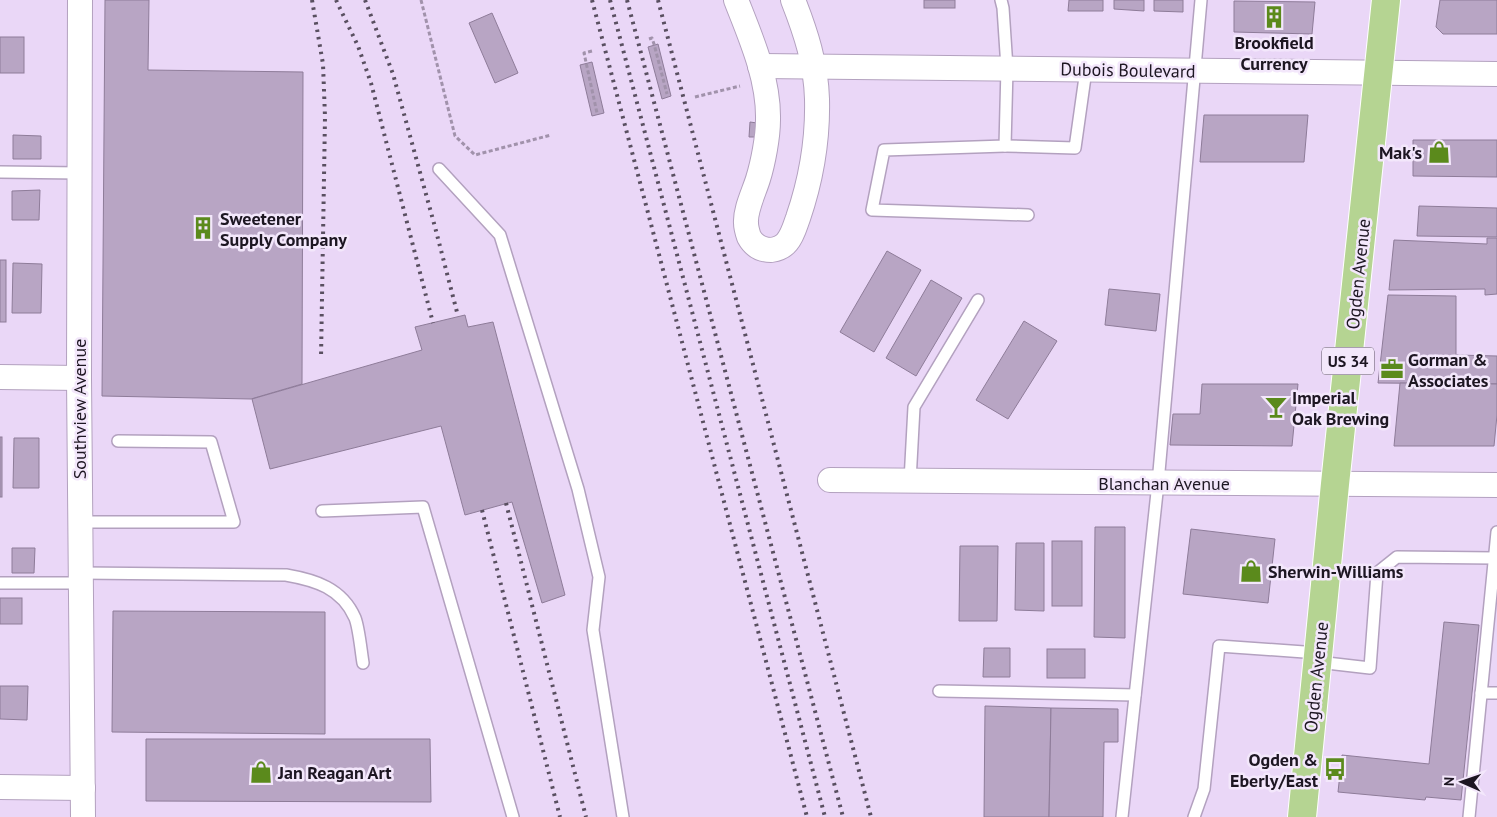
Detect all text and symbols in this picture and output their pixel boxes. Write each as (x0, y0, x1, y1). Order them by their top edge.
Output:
building icon: Brookfield Currency (1261, 4, 1287, 30)
place label: Brookfield Currency (1234, 31, 1314, 75)
street label: Dubois Boulevard (1060, 57, 1196, 83)
shop icon: Mak's (1426, 139, 1452, 165)
place label: Mak's (1379, 141, 1422, 164)
place label: Sweetener Supply Company (220, 207, 347, 251)
building icon: Sweetener Supply Company (190, 215, 216, 241)
street label: Ogden Avenue (1341, 218, 1375, 330)
street label: Southview Avenue (68, 339, 91, 479)
road number: US 34 (1322, 348, 1374, 374)
place label: Gorman & Associates (1408, 348, 1489, 392)
office icon: Gorman & Associates (1379, 356, 1405, 382)
place label: Imperial Oak Brewing (1292, 386, 1389, 430)
bar icon: Imperial Oak Brewing (1263, 394, 1289, 420)
street label: Blanchan Avenue (1098, 472, 1230, 495)
shop icon: Sherwin-Williams (1238, 558, 1264, 584)
place label: Sherwin-Williams (1268, 560, 1404, 583)
street label: Ogden Avenue (1299, 621, 1333, 733)
place label: Ogden & Eberly/East (1230, 748, 1319, 792)
bus stop icon: Ogden & Eberly/East (1322, 756, 1348, 782)
north arrow (1437, 757, 1487, 807)
shop icon: Jan Reagan Art (248, 759, 274, 785)
place label: Jan Reagan Art (277, 761, 392, 784)
text: N (1440, 777, 1458, 786)

